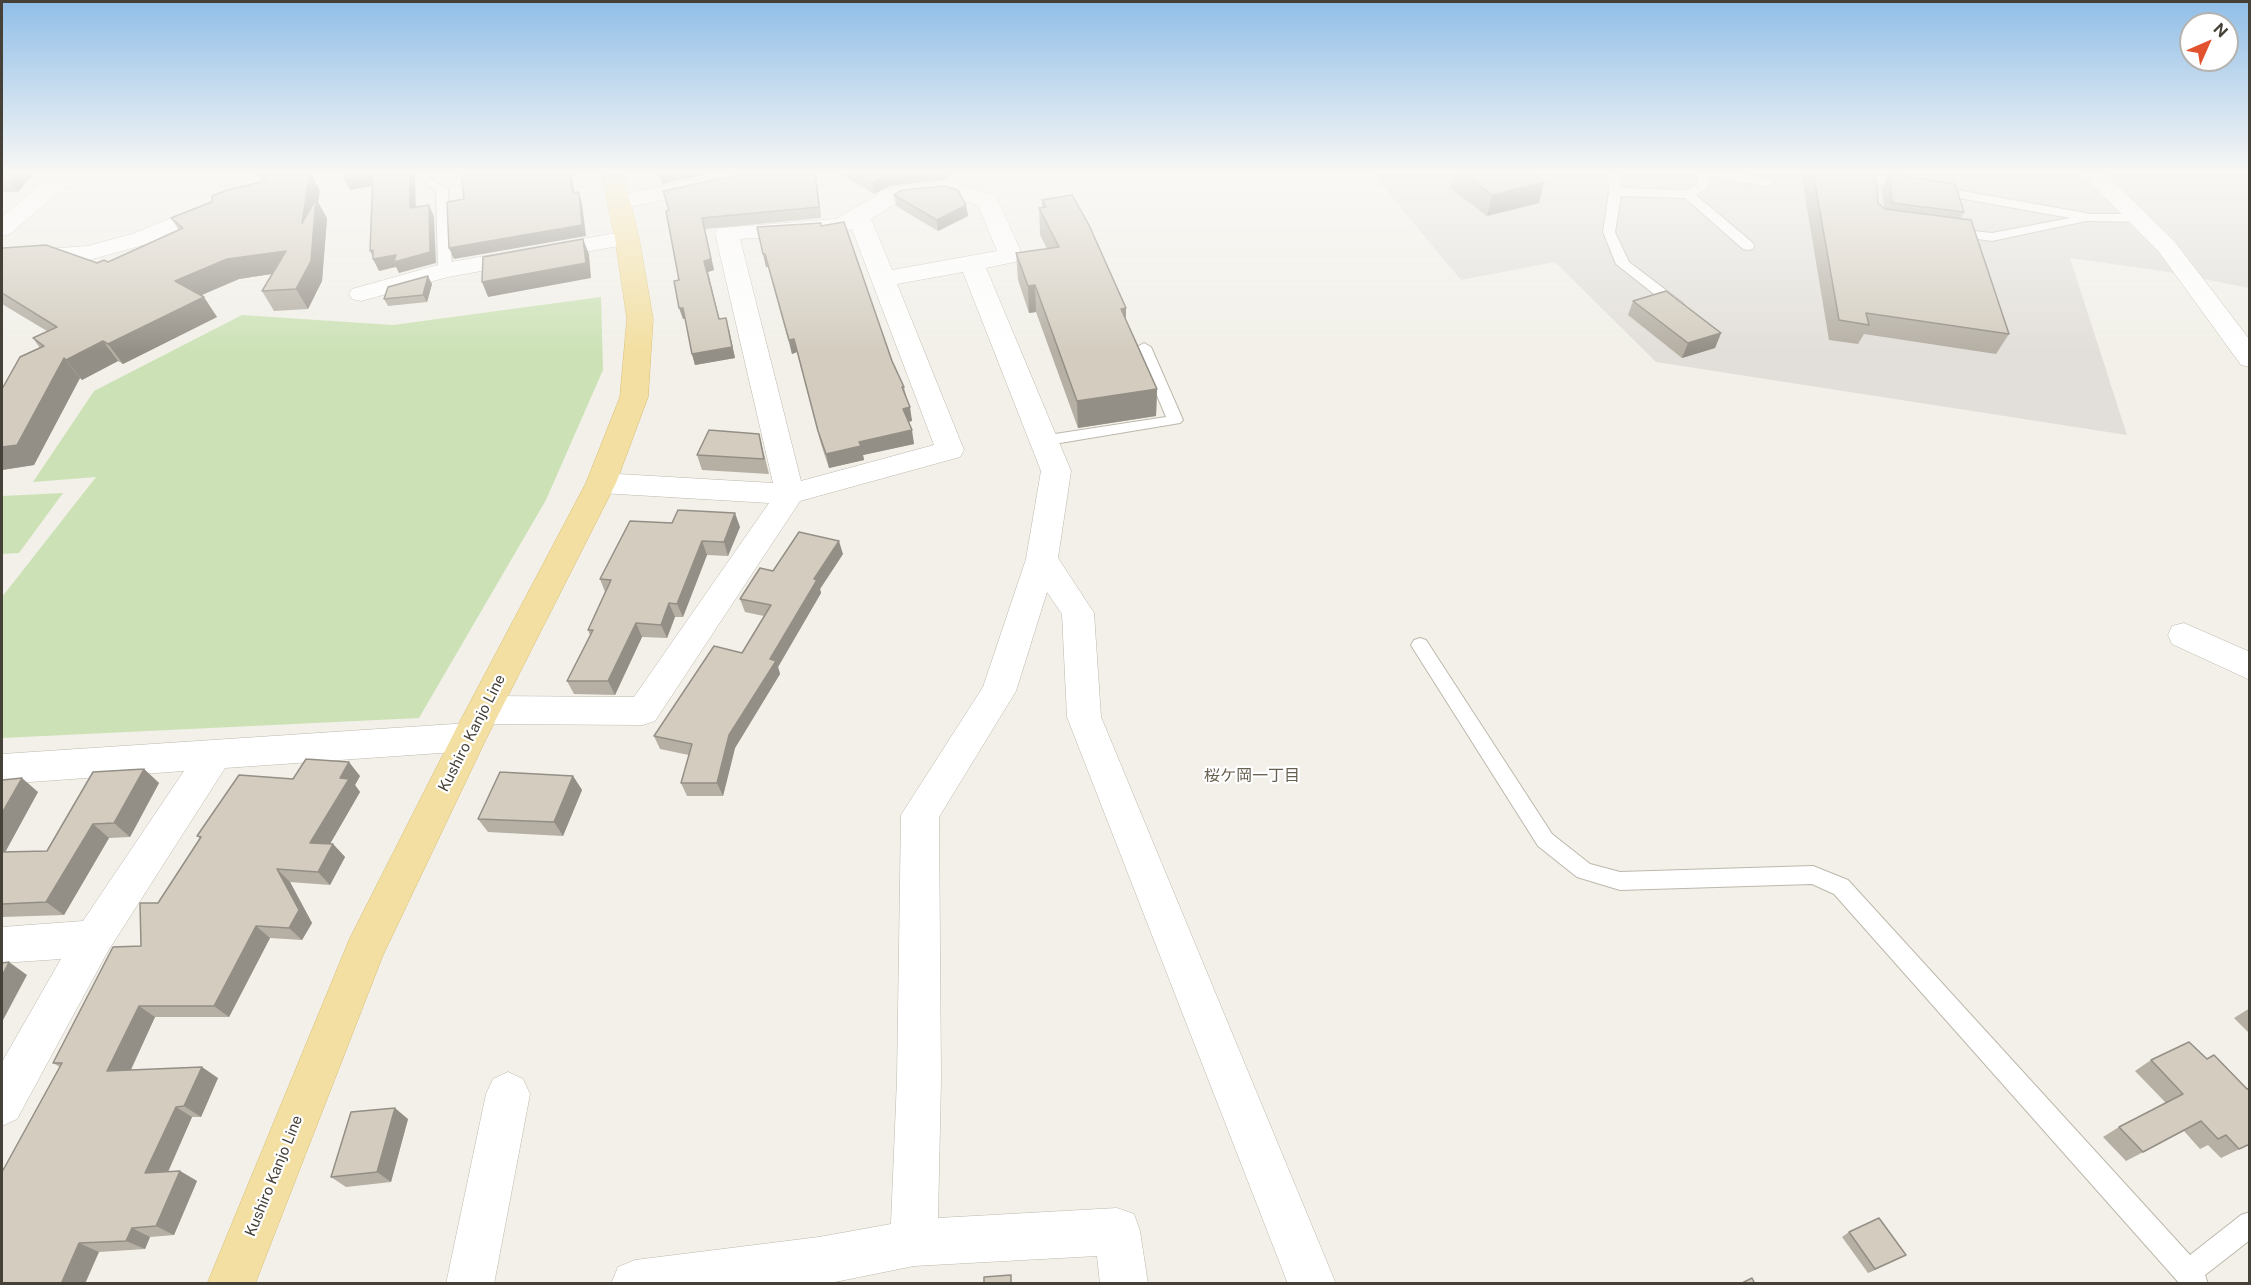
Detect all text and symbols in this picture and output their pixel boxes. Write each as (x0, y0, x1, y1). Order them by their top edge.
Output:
north arrow (2179, 12, 2239, 72)
text: N (2210, 19, 2232, 41)
street label: Kushiro Kanjo Line (435, 671, 509, 795)
district label: 桜ケ岡一丁目 (1204, 766, 1300, 786)
street label: Kushiro Kanjo Line (241, 1113, 307, 1239)

